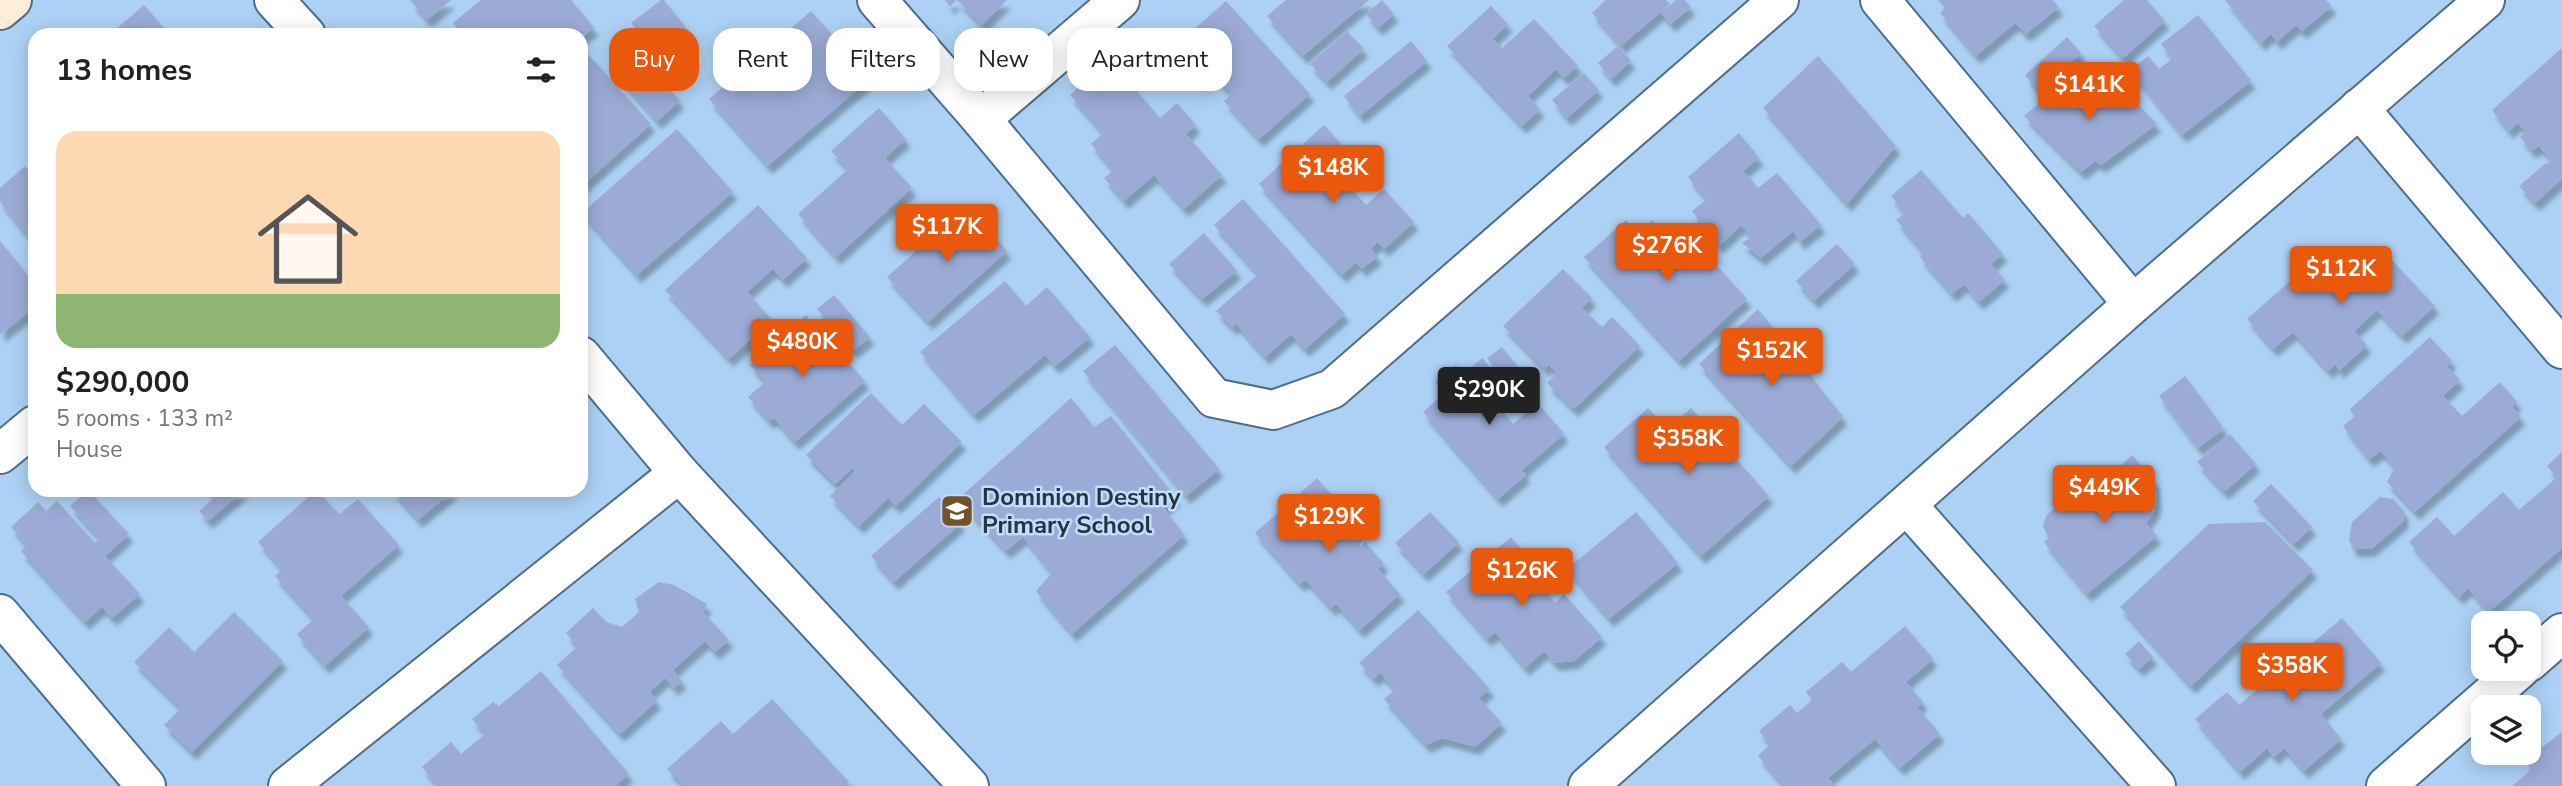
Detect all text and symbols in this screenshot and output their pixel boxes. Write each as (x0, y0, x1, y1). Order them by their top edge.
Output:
chip: Buy (609, 28, 699, 91)
chip: Rent (713, 28, 812, 91)
chip: Filters (826, 28, 940, 91)
chip: New (954, 28, 1053, 91)
chip: Apartment (1067, 28, 1232, 91)
text: 13 homes (56, 50, 192, 91)
icon: filters (522, 51, 560, 89)
pin: $141K (2040, 62, 2138, 122)
text: $141K (2054, 69, 2124, 100)
pin: $148K (1284, 146, 1382, 205)
text: $148K (1298, 152, 1368, 183)
icon: home (245, 176, 371, 302)
pin: $117K (898, 204, 996, 264)
text: $117K (912, 211, 982, 242)
pin: $276K (1618, 224, 1716, 283)
text: $276K (1632, 230, 1702, 261)
pin: $112K (2292, 246, 2390, 306)
text: $112K (2306, 253, 2376, 284)
pin: $480K (753, 320, 851, 379)
text: $480K (767, 326, 837, 357)
pin: $152K (1723, 328, 1821, 388)
text: $152K (1737, 335, 1807, 366)
text: $290,000 (56, 362, 189, 403)
pin: $290K (1440, 368, 1538, 427)
text: $290K (1454, 374, 1524, 405)
text: 5 rooms · 133 m² (56, 403, 233, 434)
pin: $358K (1639, 416, 1737, 476)
text: $358K (1653, 423, 1723, 454)
text: House (56, 434, 123, 465)
pin: $449K (2055, 466, 2153, 525)
text: $449K (2069, 472, 2139, 503)
place label: Dominion Destiny Primary School (982, 481, 1181, 541)
school or university icon: Dominion Destiny Primary School (938, 492, 976, 530)
pin: $129K (1280, 494, 1378, 554)
text: $129K (1294, 501, 1364, 532)
pin: $126K (1473, 548, 1571, 608)
text: $126K (1487, 555, 1557, 586)
map controls (2471, 611, 2541, 765)
button: locate (2471, 611, 2541, 681)
pin: $358K (2243, 644, 2341, 703)
text: $358K (2257, 650, 2327, 681)
button: layers (2471, 695, 2541, 765)

